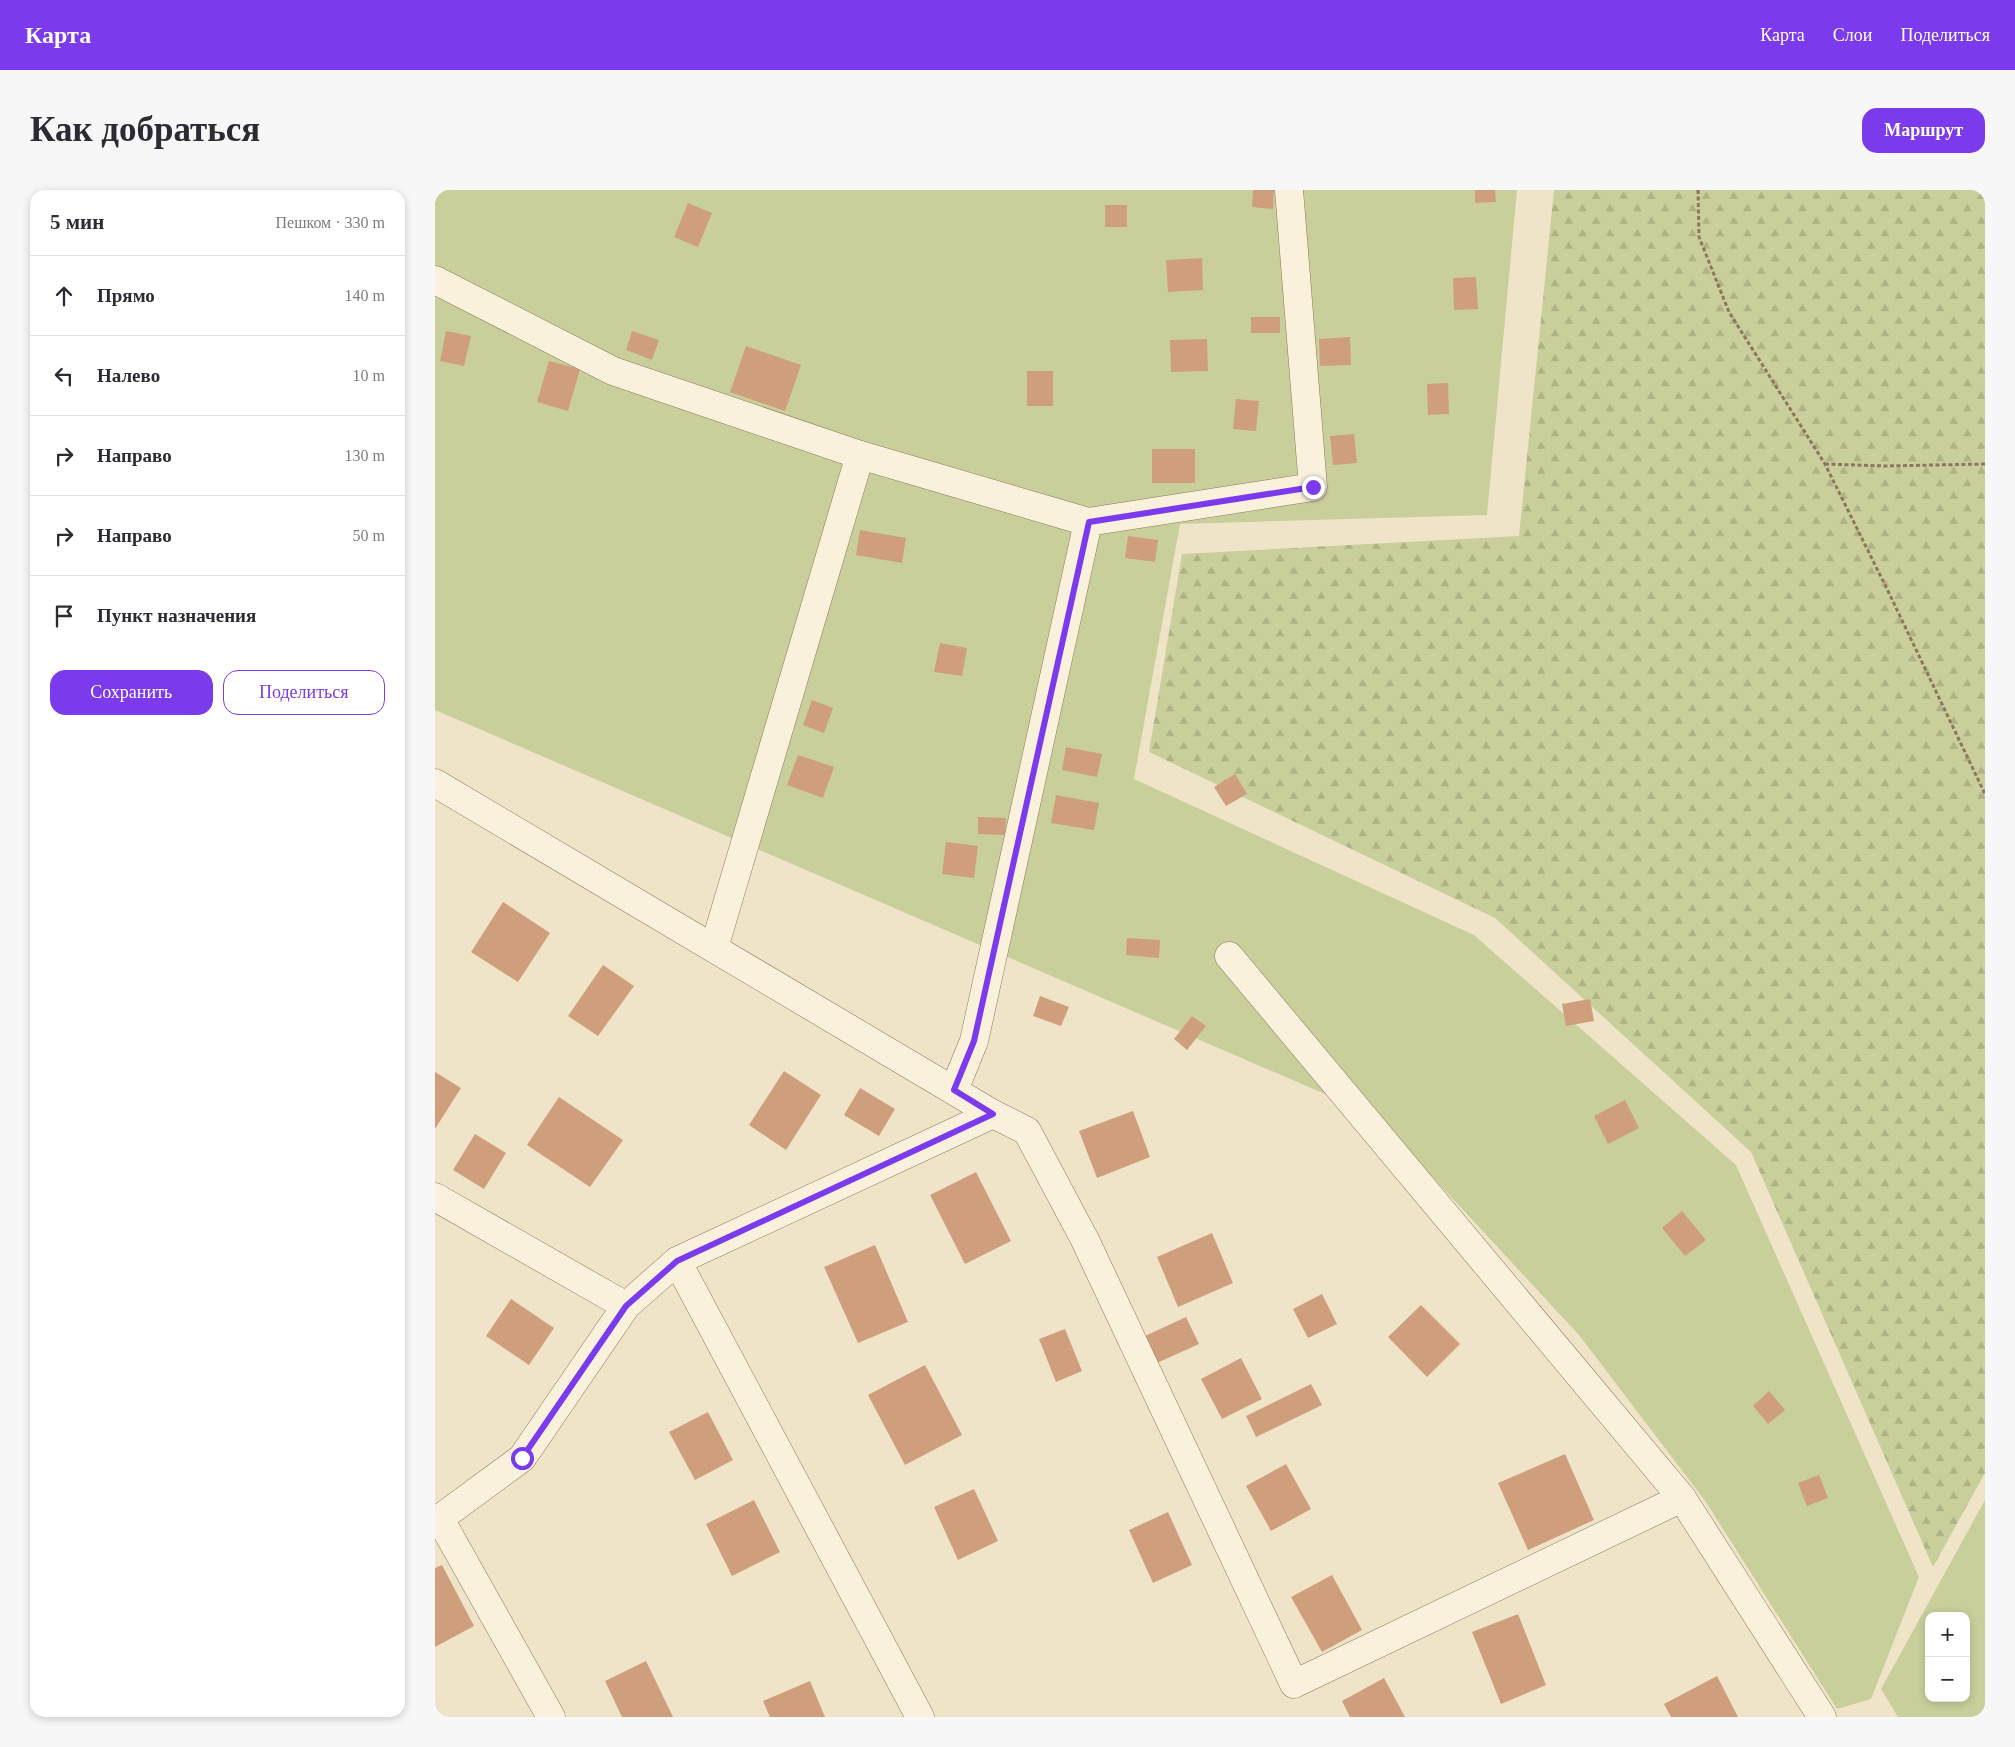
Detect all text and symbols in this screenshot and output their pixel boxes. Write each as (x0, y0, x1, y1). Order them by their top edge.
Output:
text: Карта (25, 22, 91, 48)
text: Карта (1760, 25, 1805, 45)
text: Слои (1833, 25, 1872, 45)
text: Поделиться (1900, 25, 1990, 45)
button: Маршрут (1862, 108, 1985, 153)
text: Как добраться (30, 110, 260, 149)
text: 5 мин (50, 210, 104, 234)
text: Пешком · 330 m (275, 214, 385, 231)
icon: ahead (50, 282, 78, 310)
text: Прямо (97, 285, 155, 306)
text: 140 m (345, 287, 385, 304)
icon: left (50, 362, 78, 390)
text: Налево (97, 365, 160, 386)
text: 10 m (353, 367, 385, 384)
icon: right (50, 442, 78, 470)
text: Направо (97, 445, 172, 466)
text: 130 m (345, 447, 385, 464)
route end (1302, 476, 1325, 499)
icon: right (50, 522, 78, 550)
text: Направо (97, 525, 172, 546)
text: 50 m (353, 527, 385, 544)
icon: arrive (50, 602, 78, 630)
text: Пункт назначения (97, 605, 256, 626)
button: Сохранить (50, 670, 213, 715)
button: Поделиться (223, 670, 385, 715)
route start (511, 1447, 534, 1470)
map controls (1925, 1612, 1970, 1702)
button: + (1925, 1612, 1970, 1657)
button: − (1925, 1657, 1970, 1702)

